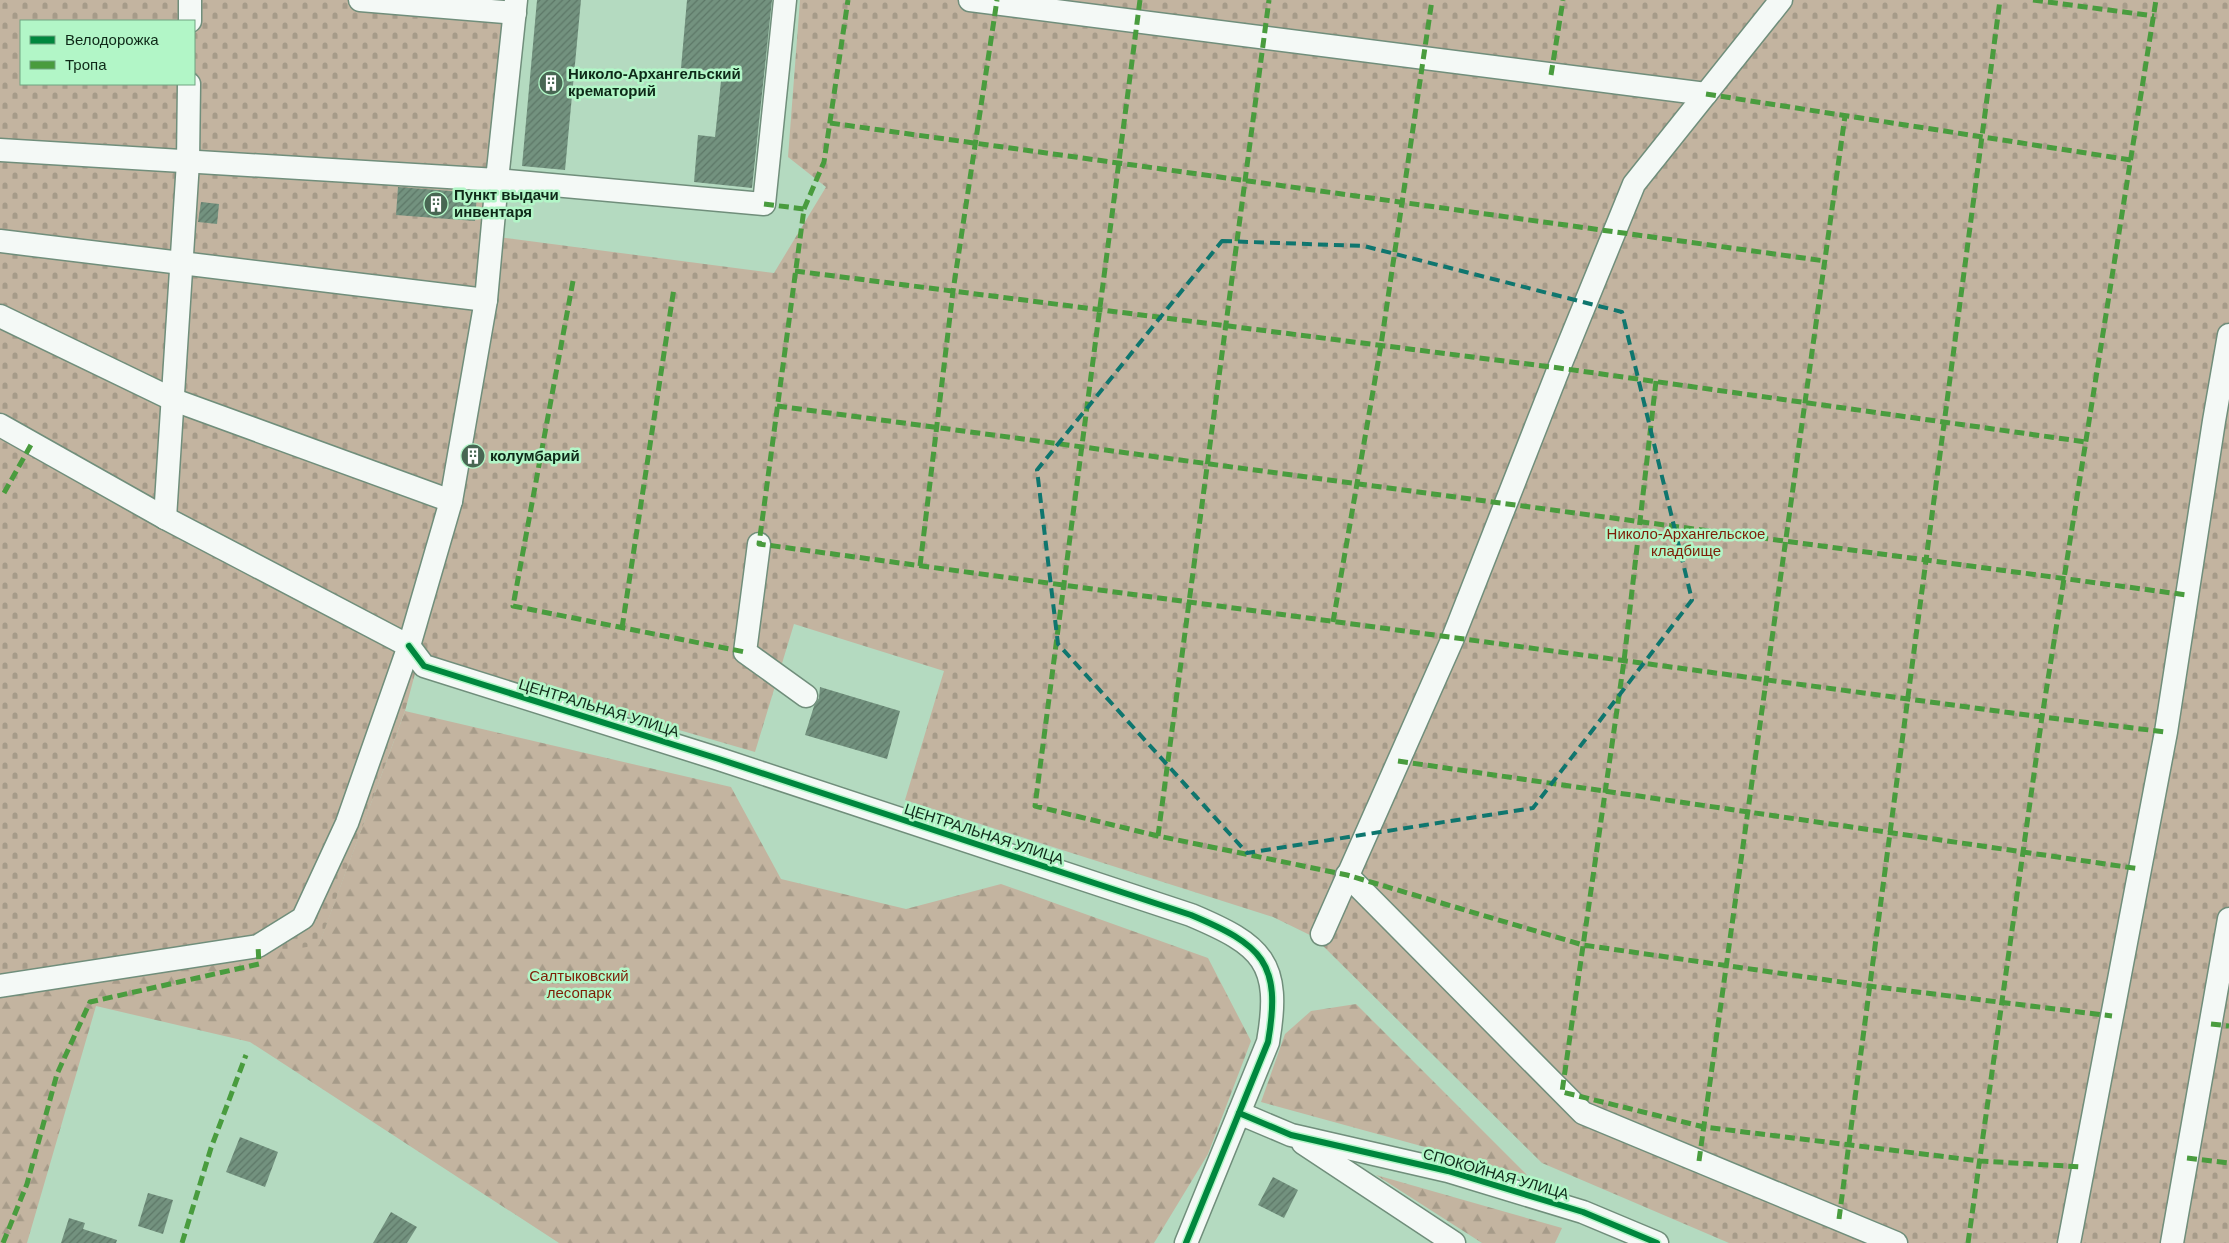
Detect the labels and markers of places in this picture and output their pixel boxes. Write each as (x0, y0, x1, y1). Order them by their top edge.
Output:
place label: Николо-Архангельский крематорий (568, 65, 741, 99)
building icon: Николо-Архангельский крематорий (538, 70, 564, 96)
place label: Пункт выдачи инвентаря (454, 186, 559, 220)
building icon: Пункт выдачи инвентаря (423, 191, 449, 217)
building icon: колумбарий (460, 443, 486, 469)
place label: колумбарий (490, 447, 580, 464)

